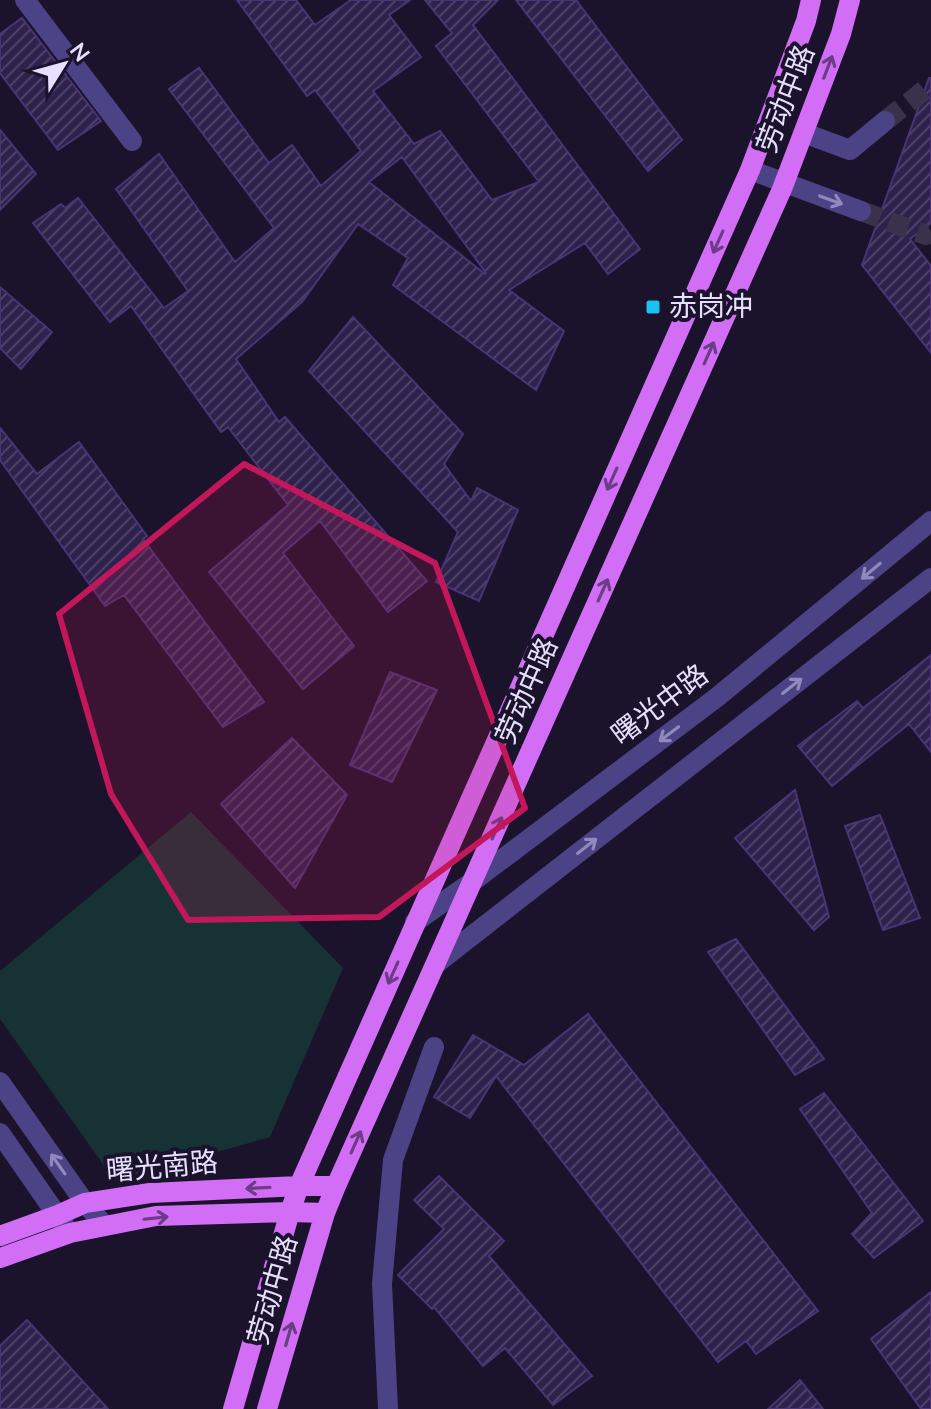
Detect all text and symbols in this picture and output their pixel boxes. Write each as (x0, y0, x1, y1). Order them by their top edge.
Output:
north arrow (24, 24, 104, 104)
text: N (62, 37, 96, 68)
street label: 劳动中路 (748, 40, 824, 158)
one-way arrow (822, 55, 837, 80)
one-way arrow (819, 194, 844, 209)
one-way arrow (710, 230, 725, 254)
place label: 赤岗冲 (669, 288, 753, 326)
marker: 赤岗冲 (644, 298, 662, 316)
one-way arrow (702, 341, 717, 365)
one-way arrow (604, 467, 619, 491)
one-way arrow (861, 562, 882, 580)
one-way arrow (596, 579, 611, 603)
street label: 劳动中路 (487, 632, 567, 750)
street label: 曙光中路 (604, 656, 716, 754)
one-way arrow (781, 678, 802, 695)
one-way arrow (659, 726, 680, 743)
one-way arrow (490, 816, 505, 840)
one-way arrow (576, 837, 597, 855)
one-way arrow (385, 961, 400, 985)
one-way arrow (349, 1130, 364, 1154)
street label: 曙光南路 (105, 1143, 219, 1191)
one-way arrow (50, 1154, 66, 1176)
one-way arrow (245, 1181, 272, 1196)
one-way arrow (142, 1210, 169, 1225)
street label: 劳动中路 (239, 1231, 307, 1349)
one-way arrow (282, 1322, 297, 1348)

